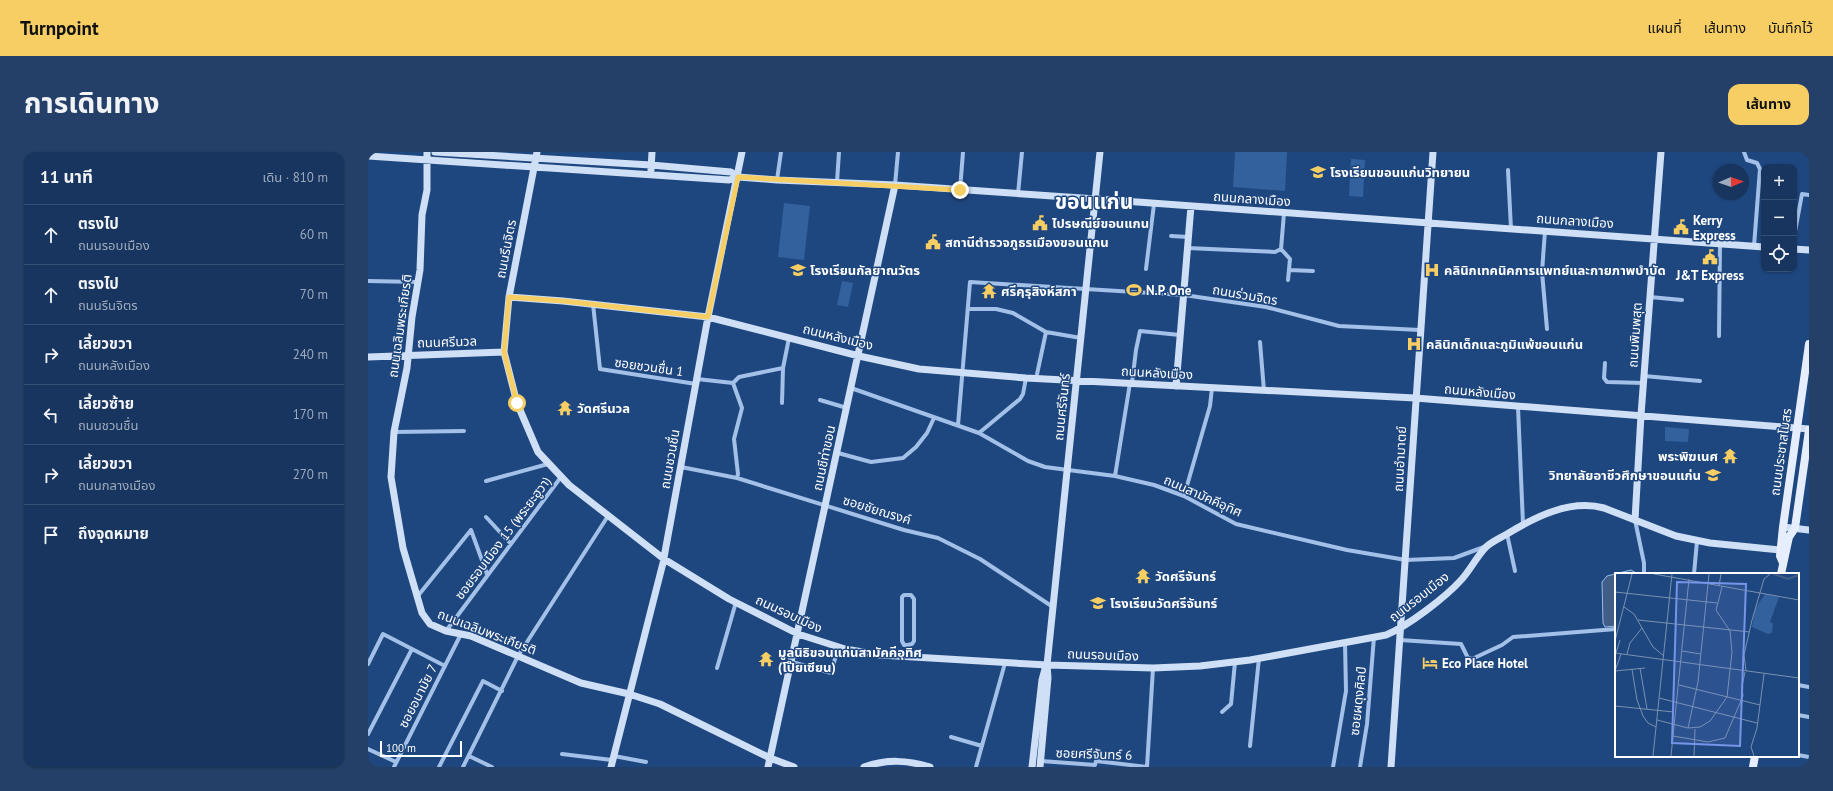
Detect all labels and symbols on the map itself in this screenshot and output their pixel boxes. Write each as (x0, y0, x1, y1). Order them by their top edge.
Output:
school or university icon: โรงเรียนขอนแก่นวิทยายน (1309, 163, 1327, 181)
place label: โรงเรียนขอนแก่นวิทยายน (1330, 164, 1470, 181)
north arrow (1713, 164, 1749, 200)
route end (951, 181, 969, 199)
district label: ขอนแก่น (1055, 188, 1133, 215)
street label: ถนนกลางเมือง (1213, 188, 1291, 210)
street label: ถนนกลางเมือง (1536, 210, 1614, 232)
place label: Kerry Express (1693, 212, 1736, 244)
public building icon: ไปรษณีย์ขอนแกน (1031, 214, 1049, 232)
place label: ไปรษณีย์ขอนแกน (1052, 215, 1149, 232)
street label: ถนนรึนจิตร (492, 218, 520, 280)
public building icon: Kerry Express (1672, 218, 1690, 236)
public building icon: สถานีตำรวจภูธรเมืองขอนแกน (924, 233, 942, 251)
place label: สถานีตำรวจภูธรเมืองขอนแกน (945, 234, 1109, 251)
public building icon: J&T Express (1701, 248, 1719, 266)
school or university icon: โรงเรียนกัลยาณวัตร (789, 261, 807, 279)
hospital icon: คลินิกเทคนิคการแพทย์และกายภาพบำบัด (1423, 261, 1441, 279)
place label: โรงเรียนกัลยาณวัตร (810, 262, 920, 279)
place label: คลินิกเทคนิคการแพทย์และกายภาพบำบัด (1444, 262, 1666, 279)
place label: J&T Express (1675, 267, 1744, 284)
street label: ถนนเฉลิมพระเกียรติ (384, 273, 416, 379)
sports icon: N.P. One (1125, 281, 1143, 299)
street label: ถนนร่วมจิตร (1211, 281, 1279, 309)
temple icon: ศรีคุรุสิงห์สภา (980, 282, 998, 300)
place label: N.P. One (1146, 282, 1192, 299)
place label: ศรีคุรุสิงห์สภา (1001, 283, 1077, 300)
street label: ถนนพิมพสุต (1624, 302, 1646, 368)
street label: ถนนหลังเมือง (801, 320, 875, 354)
street label: ถนนศรีนวล (417, 332, 477, 352)
hospital icon: คลินิกเด็กและภูมิแพ้ขอนแก่น (1405, 335, 1423, 353)
place label: คลินิกเด็กและภูมิแพ้ขอนแก่น (1426, 336, 1583, 353)
street label: ซอยชวนชื่น 1 (613, 353, 685, 380)
street label: ถนนหลังเมือง (1121, 363, 1193, 383)
street label: ถนนศรีจันทร์ (1050, 372, 1074, 441)
street label: ถนนหลังเมือง (1443, 380, 1517, 404)
route start (508, 394, 526, 412)
temple icon: วัดศรีนวล (556, 399, 574, 417)
place label: วัดศรีนวล (577, 400, 630, 417)
street label: ถนนประชาสโมสร (1766, 407, 1796, 497)
street label: ถนนชีท่าขอน (809, 424, 839, 492)
street label: ถนนอำมาตย์ (1390, 426, 1410, 492)
street label: ถนนชวนชื่น (655, 428, 684, 490)
temple icon: พระพิฆเนศ (1721, 447, 1739, 465)
place label: พระพิฆเนศ (1658, 448, 1718, 465)
school or university icon: วิทยาลัยอาชีวศึกษาขอนแก่น (1704, 466, 1722, 484)
place label: วิทยาลัยอาชีวศึกษาขอนแก่น (1549, 467, 1701, 484)
street label: ถนนสามัคคีอุทิศ (1161, 471, 1245, 521)
street label: ซอยรอบเมือง 15 (พระยะฮูวา) (451, 473, 555, 603)
street label: ซอยชัยณรงค์ (841, 492, 913, 528)
temple icon: วัดศรีจันทร์ (1134, 567, 1152, 585)
place label: วัดศรีจันทร์ (1155, 568, 1216, 585)
street label: ถนนรอบเมือง (1386, 568, 1452, 626)
inset map (1615, 573, 1799, 757)
street label: ถนนรอบเมือง (753, 591, 825, 637)
school or university icon: โรงเรียนวัดศรีจันทร์ (1089, 594, 1107, 612)
place label: โรงเรียนวัดศรีจันทร์ (1110, 595, 1218, 612)
street label: ถนนเฉลิมพระเกียรติ (435, 605, 539, 659)
place label: มูลนิธิขอนแก่นสามัคคีอุทิศ (โป๊ยเซียน) (778, 644, 922, 676)
street label: ถนนรอบเมือง (1067, 645, 1139, 665)
temple icon: มูลนิธิขอนแก่นสามัคคีอุทิศ (โป๊ยเซียน) (757, 650, 775, 668)
hotel icon: Eco Place Hotel (1421, 654, 1439, 672)
place label: Eco Place Hotel (1442, 655, 1528, 672)
street label: ซอยอนามัย 7 (395, 661, 441, 731)
street label: ซอยผดุงศิลป์ (1346, 666, 1370, 736)
scale bar (380, 739, 462, 758)
street label: ซอยศรีจันทร์ 6 (1055, 744, 1133, 764)

